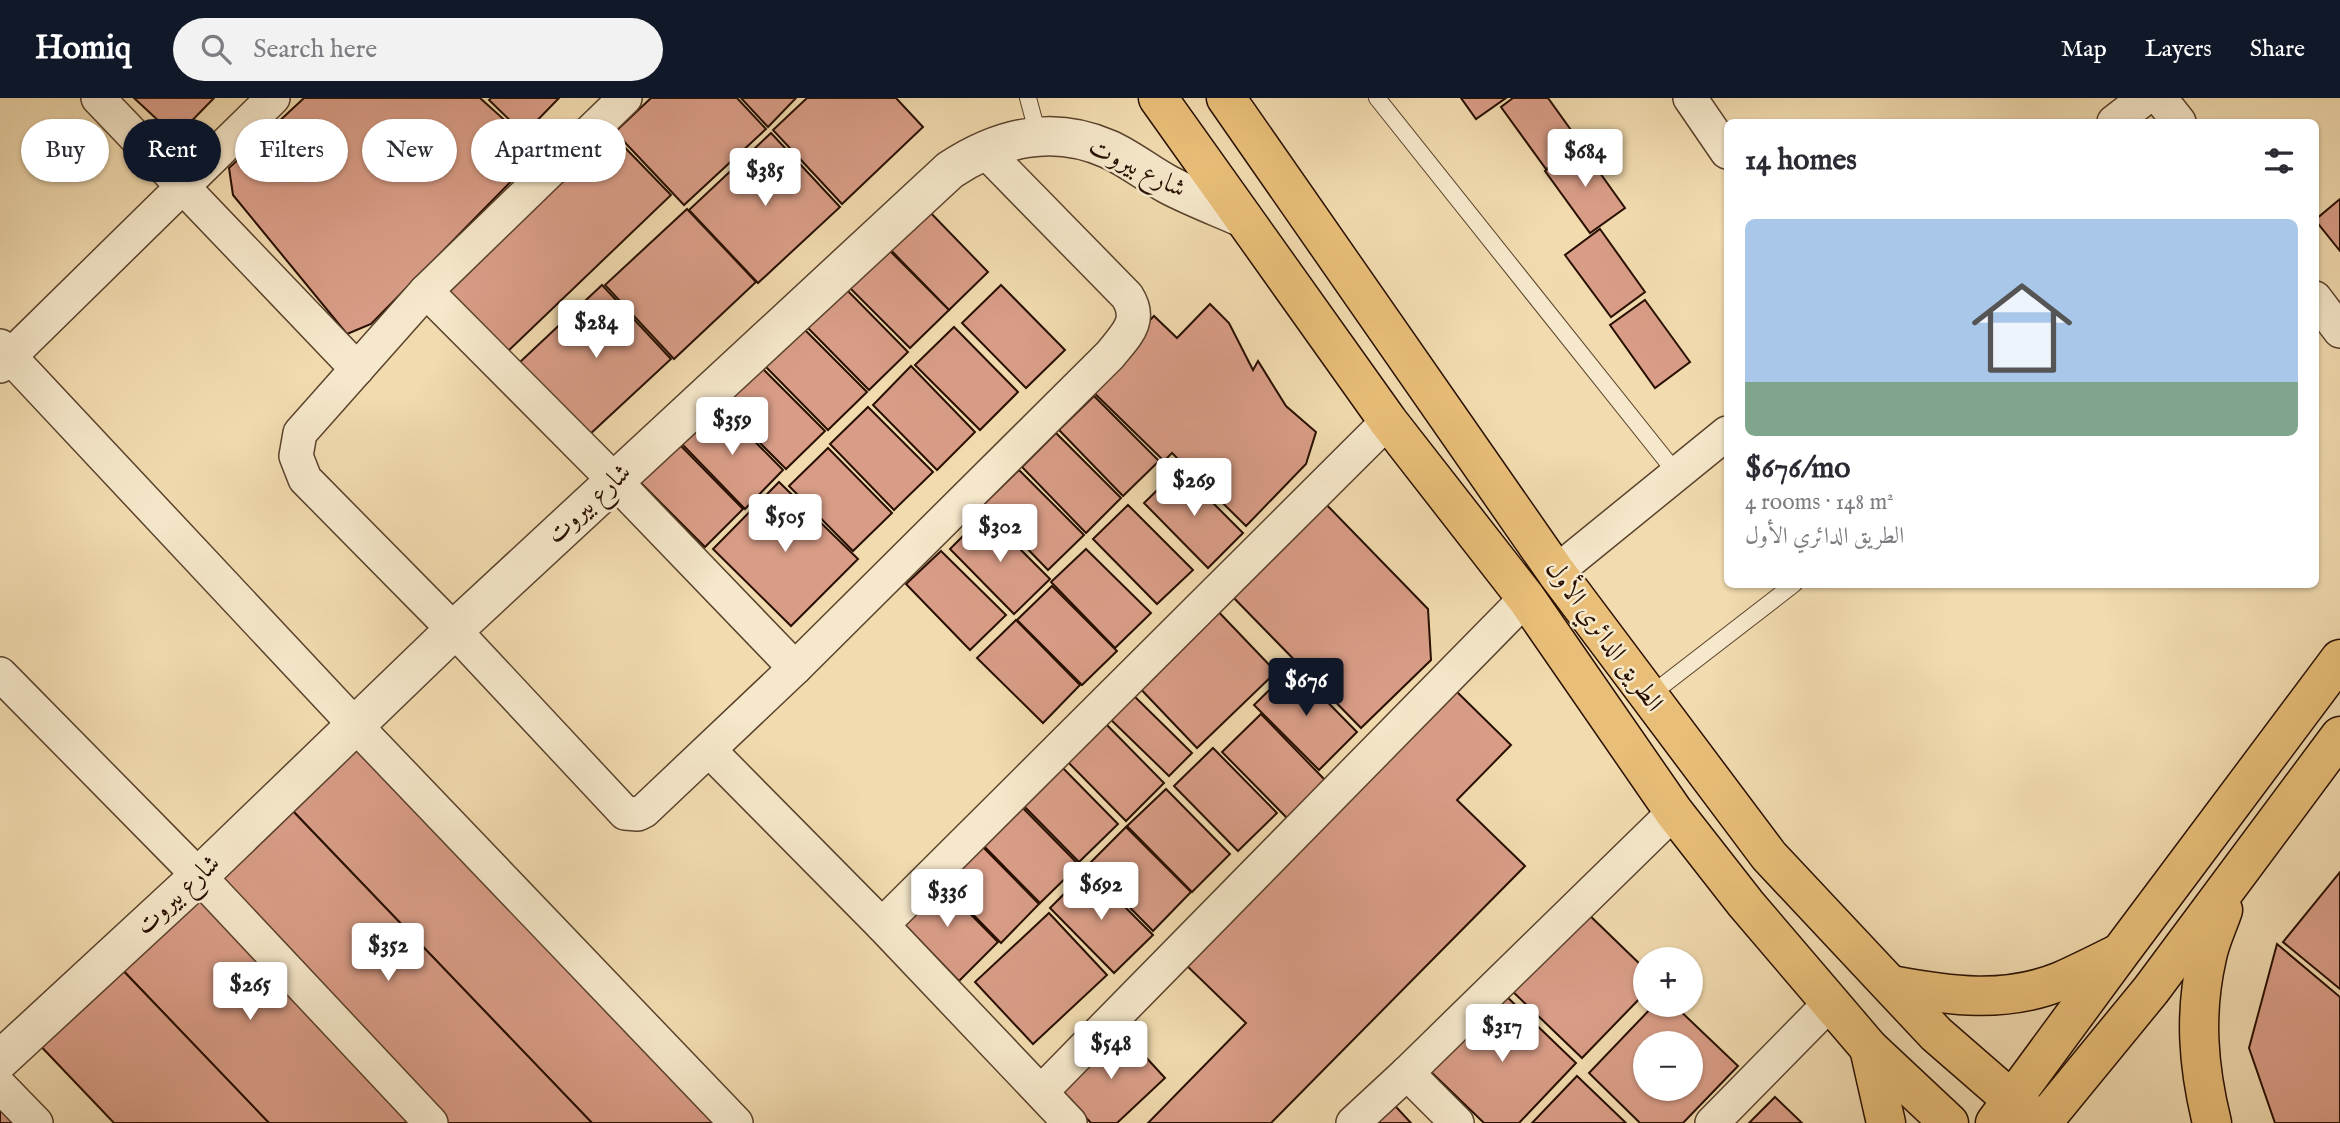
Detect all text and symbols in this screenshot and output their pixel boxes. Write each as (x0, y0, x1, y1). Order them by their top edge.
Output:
search box (173, 18, 663, 81)
text: Homiq (35, 28, 131, 70)
icon: search (197, 30, 235, 68)
text: Search here (253, 33, 377, 66)
text: Map (2061, 34, 2107, 65)
text: Layers (2145, 34, 2212, 65)
text: Share (2250, 34, 2305, 65)
chip: Buy (21, 119, 109, 182)
chip: Rent (123, 119, 221, 182)
chip: Filters (235, 119, 348, 182)
chip: New (362, 119, 457, 182)
chip: Apartment (471, 119, 626, 182)
street label: شارع بيروت (1081, 130, 1191, 209)
pin: $684 (1544, 130, 1626, 189)
text: $684 (1564, 137, 1606, 166)
text: 14 homes (1745, 142, 1857, 180)
icon: filters (2260, 142, 2298, 180)
pin: $385 (724, 148, 806, 208)
text: $385 (746, 156, 784, 185)
icon: home (1959, 265, 2085, 391)
pin: $284 (555, 300, 637, 360)
text: $284 (574, 308, 618, 337)
pin: $359 (691, 398, 773, 457)
text: $359 (712, 405, 752, 434)
text: $676/mo (1745, 450, 1850, 488)
street label: شارع بيروت (540, 456, 641, 555)
pin: $269 (1153, 458, 1235, 518)
text: $269 (1172, 466, 1216, 495)
text: 4 rooms · 148 m² (1745, 488, 1894, 517)
pin: $505 (744, 494, 826, 554)
text: $505 (765, 502, 805, 531)
pin: $302 (959, 504, 1041, 564)
text: $302 (978, 512, 1022, 541)
text: الطريق الدائري الأول (1745, 522, 1904, 551)
street label: الطريق الدائري الأول (1535, 552, 1673, 720)
pin: $676 (1265, 658, 1347, 718)
text: $676 (1285, 666, 1327, 695)
street label: شارع بيروت (129, 847, 230, 946)
pin: $692 (1060, 862, 1142, 922)
pin: $336 (906, 870, 988, 929)
text: $692 (1079, 870, 1123, 899)
text: $336 (927, 877, 967, 906)
pin: $352 (347, 924, 429, 983)
text: $352 (368, 931, 408, 960)
map controls (1633, 947, 1703, 1101)
button: + (1633, 947, 1703, 1017)
pin: $265 (209, 962, 291, 1022)
text: $265 (229, 970, 271, 999)
pin: $317 (1461, 1004, 1543, 1064)
text: $317 (1482, 1012, 1522, 1041)
pin: $548 (1070, 1021, 1152, 1081)
text: $548 (1090, 1029, 1132, 1058)
button: − (1633, 1031, 1703, 1101)

